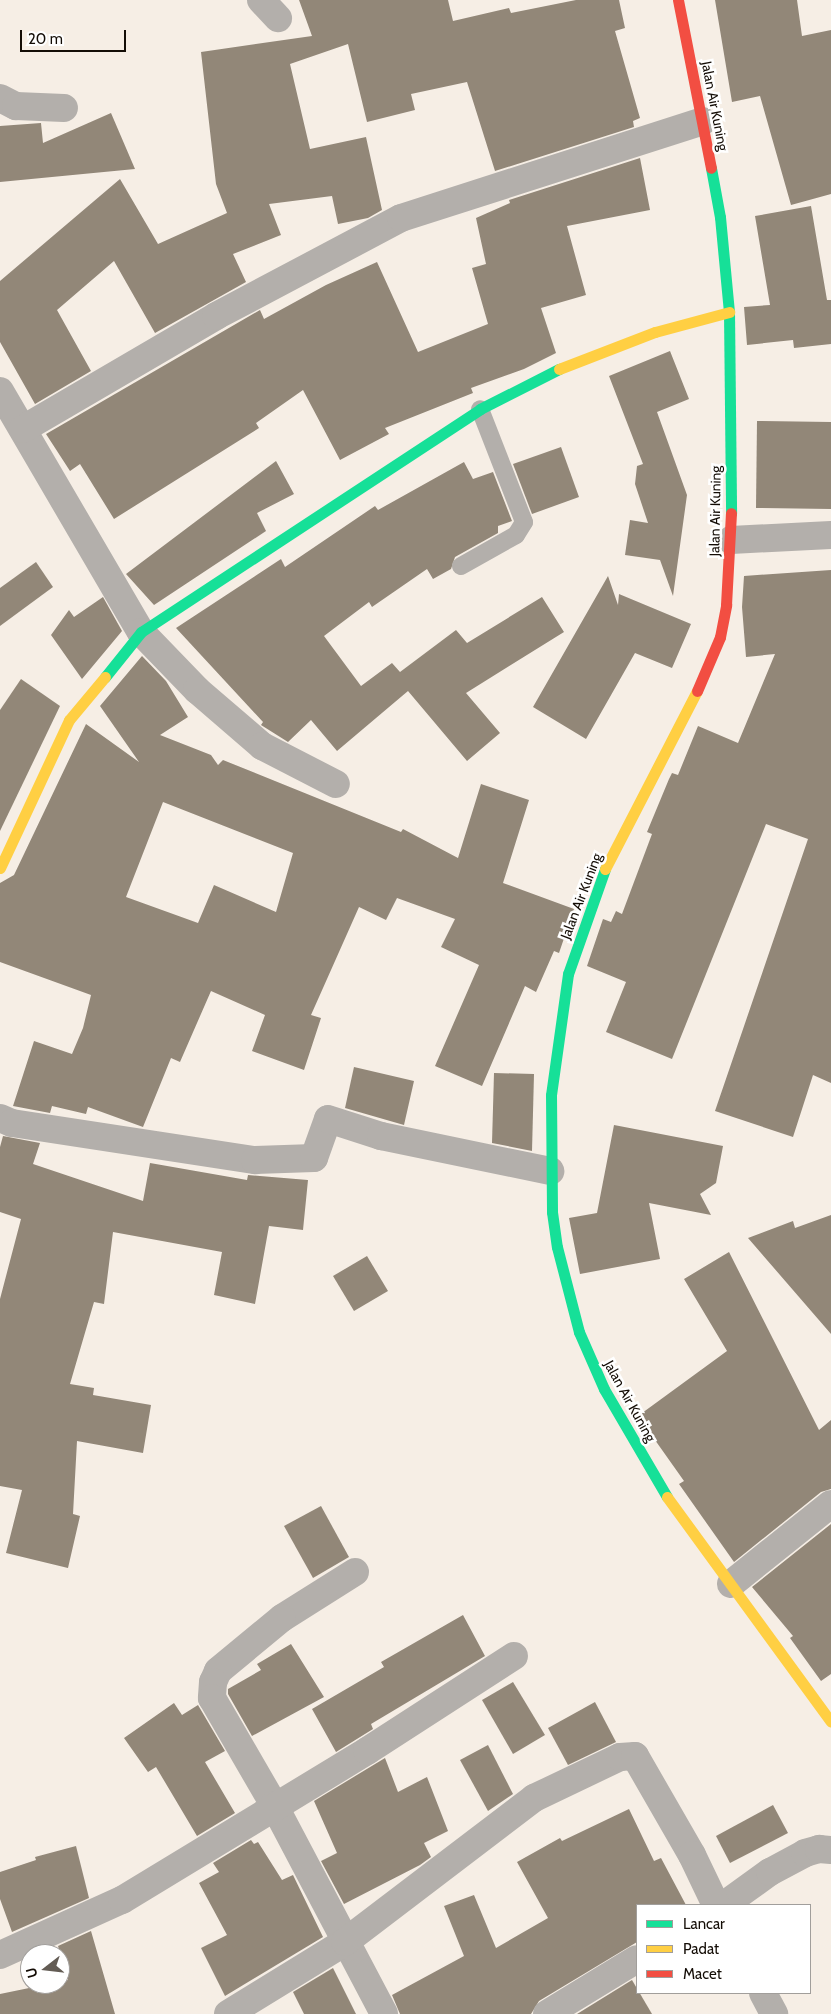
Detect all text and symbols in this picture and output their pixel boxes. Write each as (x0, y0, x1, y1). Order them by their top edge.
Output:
scale bar (22, 20, 129, 52)
text: 20 m (28, 30, 63, 48)
street label: Jalan Air Kuning (698, 60, 732, 152)
street label: Jalan Air Kuning (706, 465, 724, 557)
street label: Jalan Air Kuning (557, 851, 605, 941)
street label: Jalan Air Kuning (601, 1357, 659, 1445)
legend (636, 1904, 811, 1994)
text: Lancar (683, 1915, 725, 1933)
text: Padat (683, 1940, 719, 1958)
north arrow (20, 1944, 70, 1994)
text: Macet (683, 1965, 722, 1983)
text: U (22, 1966, 42, 1980)

